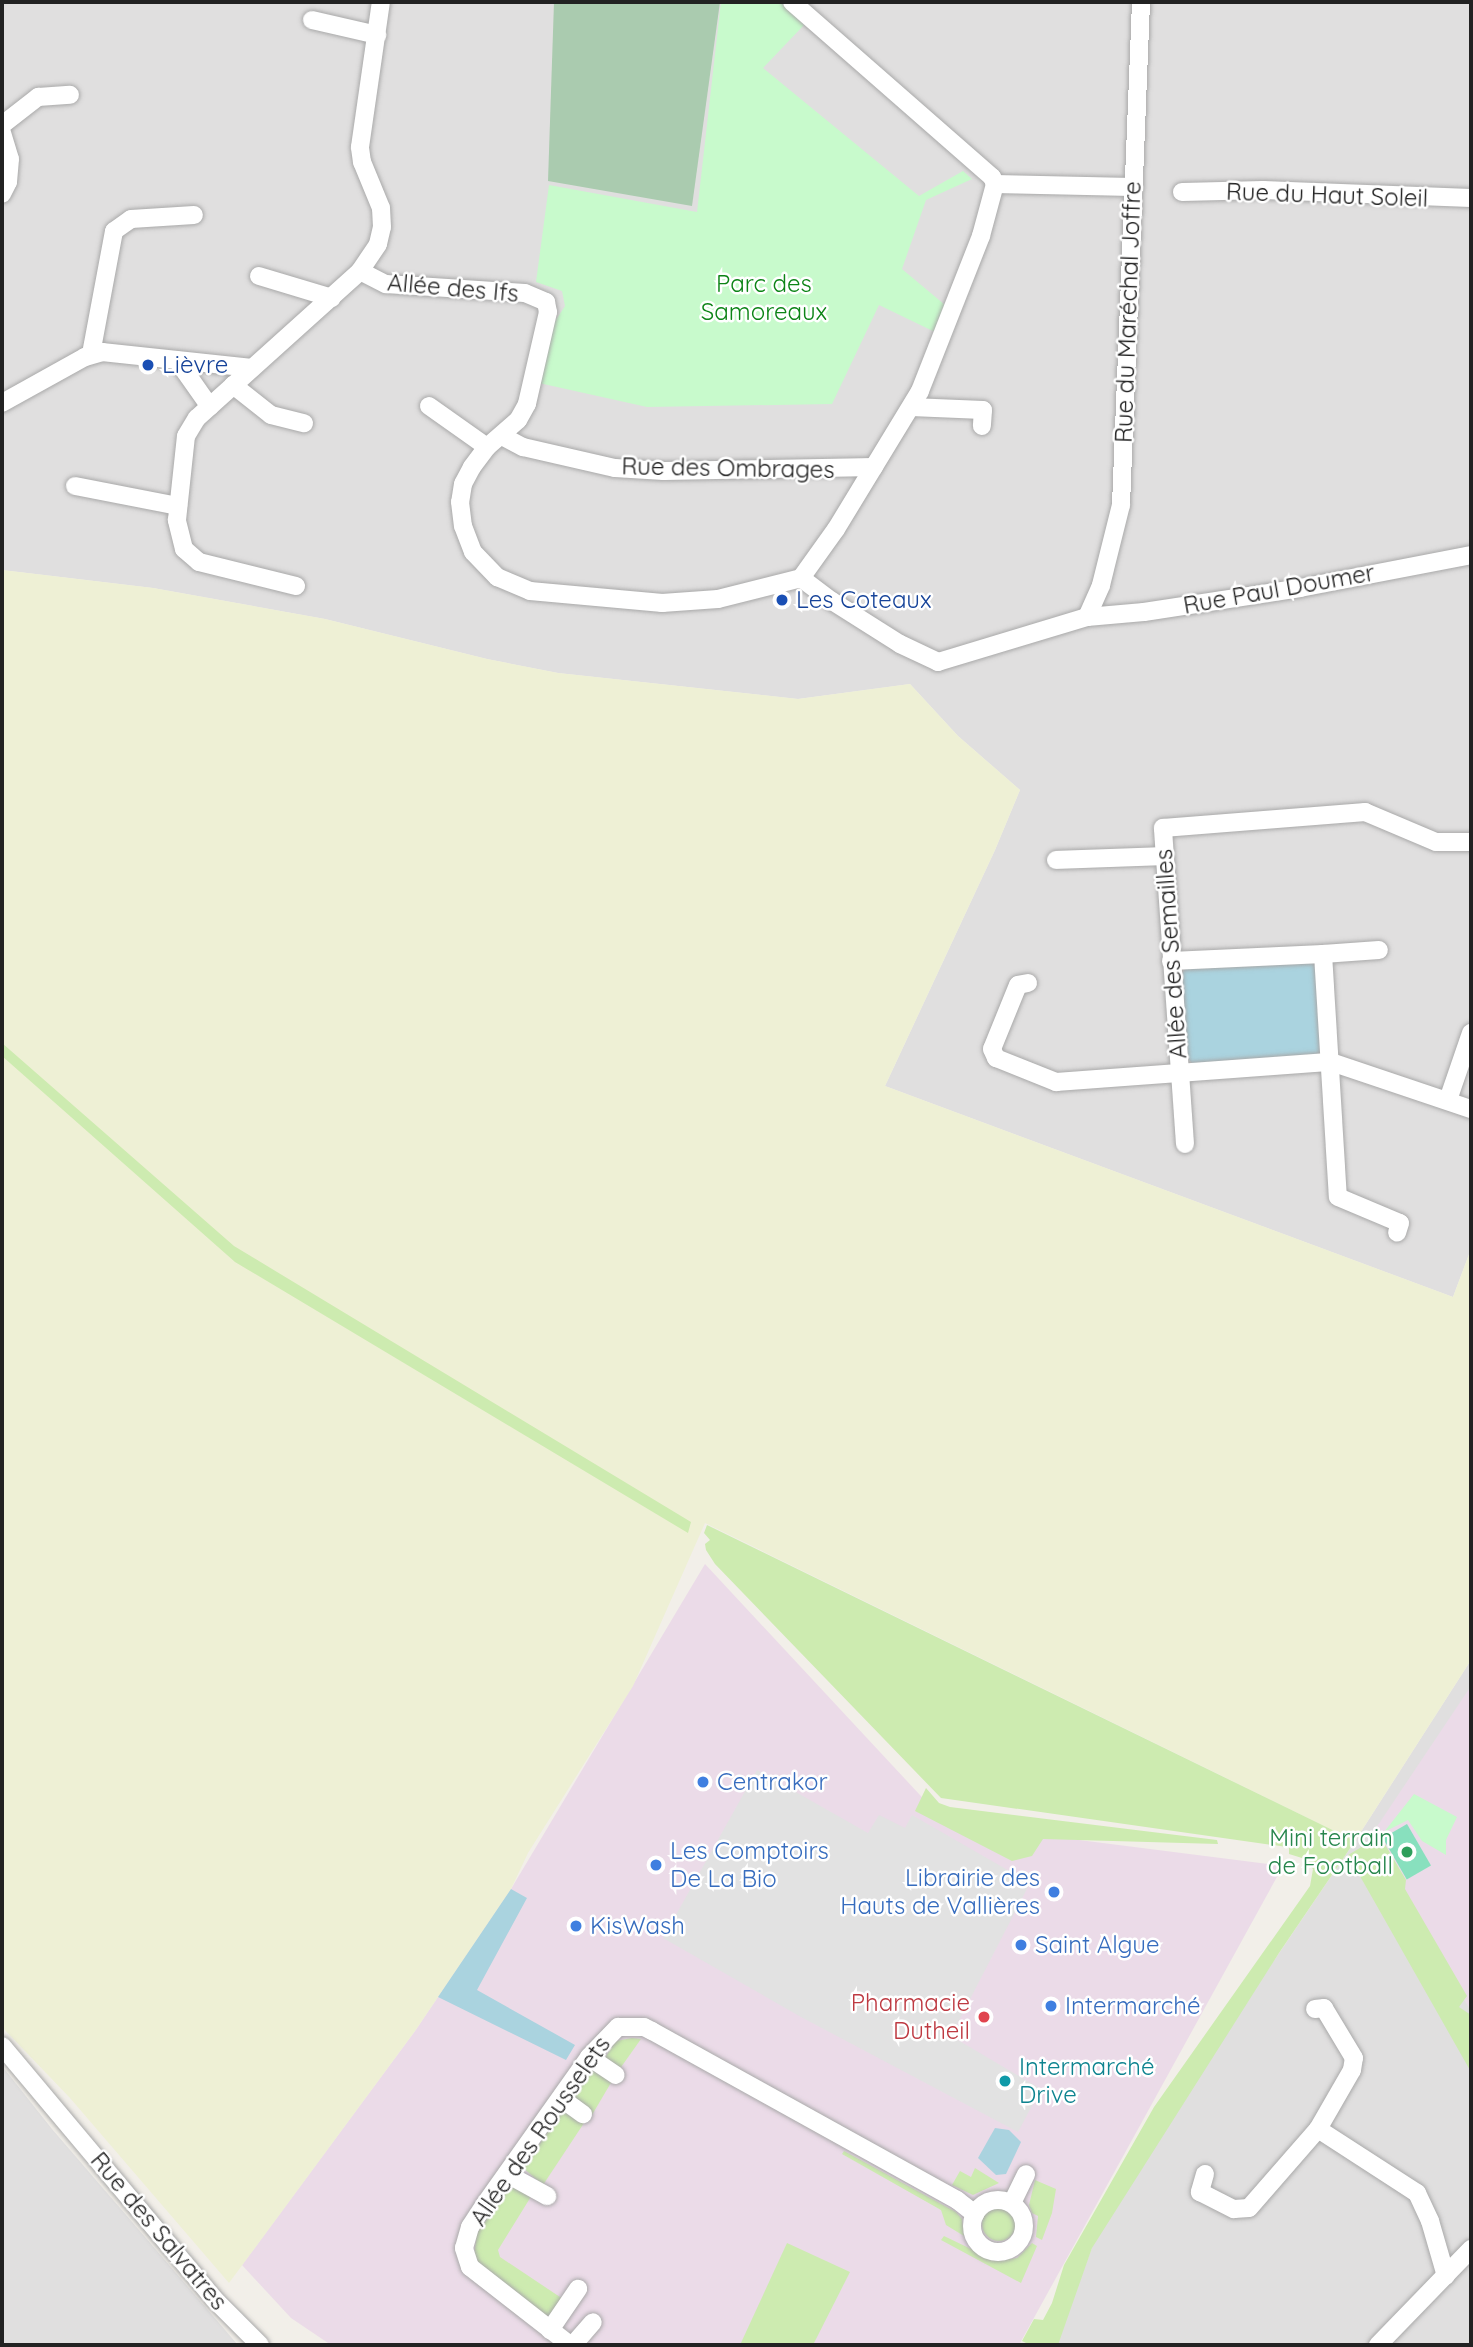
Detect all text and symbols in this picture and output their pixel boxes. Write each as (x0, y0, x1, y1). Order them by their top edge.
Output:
street label: Rue du Haut Soleil (1225, 177, 1429, 213)
street label: Rue du Maréchal Joffre (1109, 181, 1147, 443)
street label: Allée des Ifs (386, 268, 520, 308)
park label: Parc des Samoreaux (701, 270, 827, 326)
place label: Lièvre (162, 351, 228, 379)
marker: Lièvre (140, 357, 156, 373)
street label: Rue des Ombrages (621, 452, 835, 484)
street label: Rue Paul Doumer (1181, 558, 1377, 620)
place label: Les Coteaux (796, 586, 932, 614)
marker: Les Coteaux (774, 592, 790, 608)
street label: Allée des Semailles (1149, 848, 1193, 1060)
place label: Centrakor (717, 1768, 828, 1796)
marker: Centrakor (695, 1774, 711, 1790)
place label: Mini terrain de Football (1268, 1824, 1393, 1880)
place label: Les Comptoirs De La Bio (670, 1837, 829, 1893)
marker: Mini terrain de Football (1399, 1844, 1415, 1860)
marker: Les Comptoirs De La Bio (648, 1857, 664, 1873)
place label: Librairie des Hauts de Vallières (840, 1864, 1040, 1920)
marker: Librairie des Hauts de Vallières (1046, 1884, 1062, 1900)
place label: KisWash (590, 1912, 685, 1940)
marker: KisWash (568, 1918, 584, 1934)
place label: Saint Algue (1035, 1931, 1160, 1959)
marker: Saint Algue (1013, 1937, 1029, 1953)
place label: Pharmacie Dutheil (851, 1989, 970, 2045)
place label: Intermarché (1065, 1992, 1200, 2020)
marker: Intermarché (1043, 1998, 1059, 2014)
marker: Pharmacie Dutheil (976, 2009, 992, 2025)
street label: Allée des Rousselets (464, 2031, 616, 2231)
place label: Intermarché Drive (1019, 2053, 1154, 2109)
marker: Intermarché Drive (997, 2073, 1013, 2089)
street label: Rue des Salvatres (85, 2146, 233, 2316)

